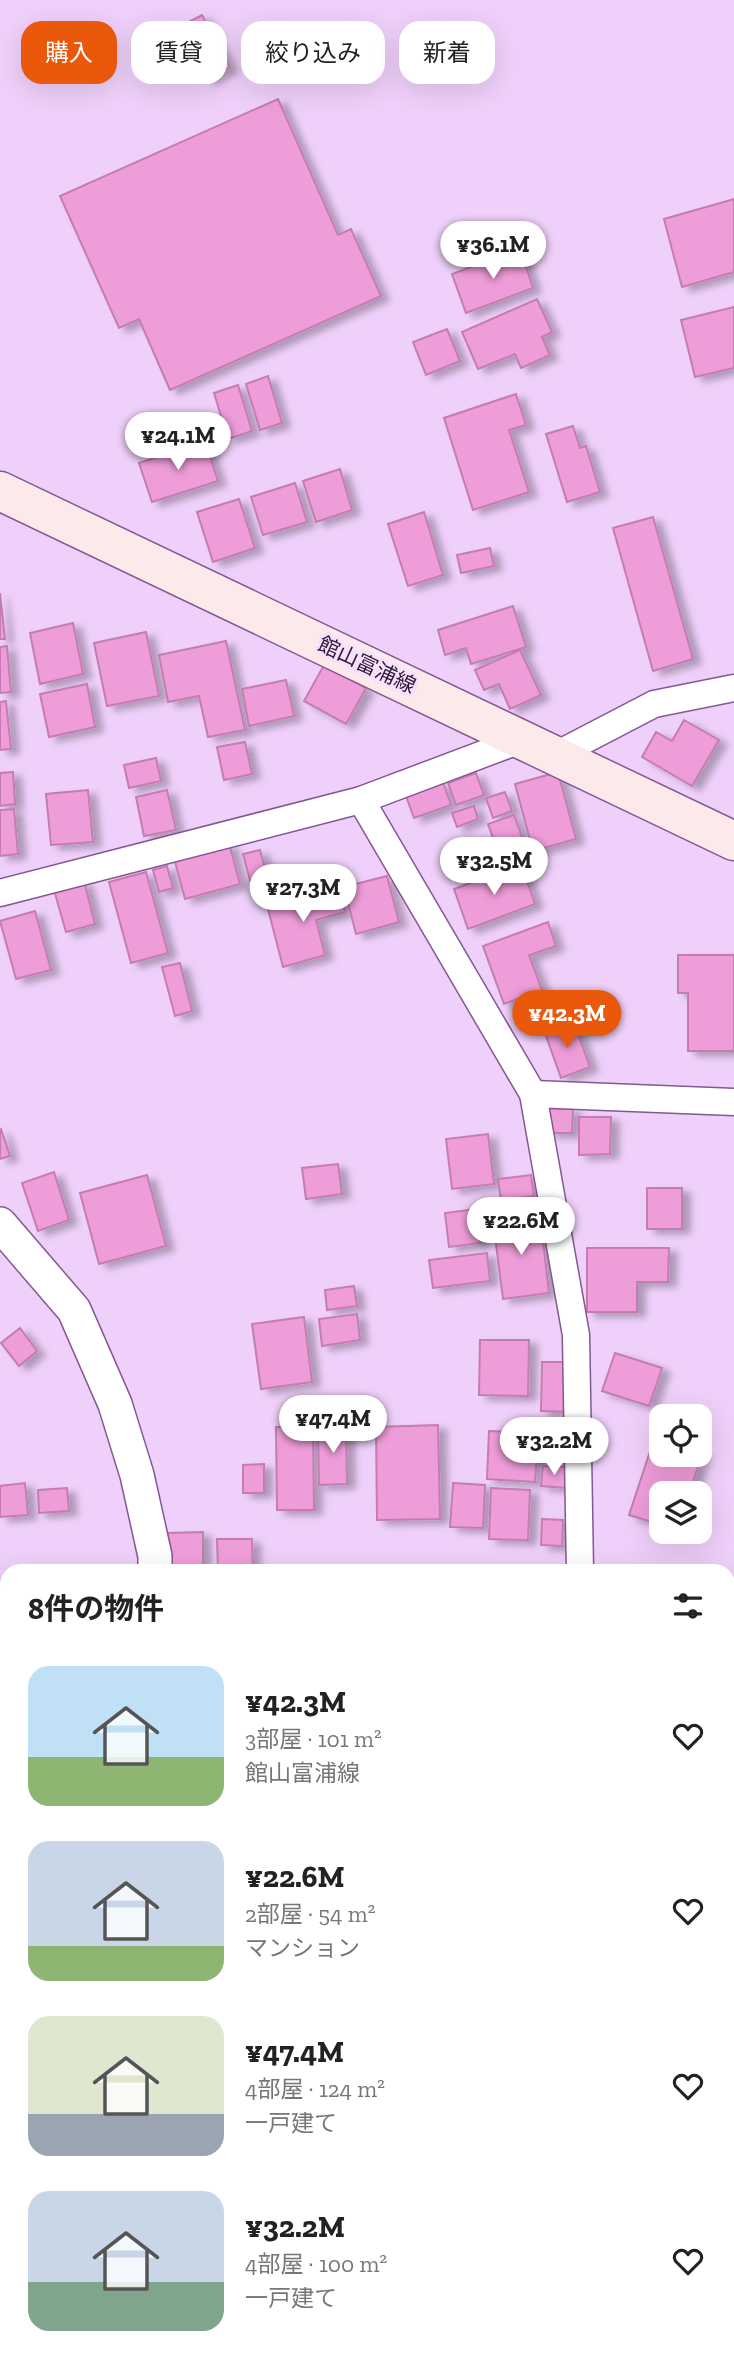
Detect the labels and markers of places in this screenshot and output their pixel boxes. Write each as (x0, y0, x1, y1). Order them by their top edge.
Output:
pin: ¥36.1M (436, 222, 550, 281)
pin: ¥24.1M (121, 412, 235, 472)
pin: ¥32.5M (437, 838, 551, 897)
pin: ¥27.3M (246, 864, 360, 924)
pin: ¥42.3M (510, 990, 624, 1050)
pin: ¥22.6M (464, 1198, 578, 1257)
pin: ¥47.4M (276, 1396, 390, 1455)
pin: ¥32.2M (497, 1418, 611, 1477)

